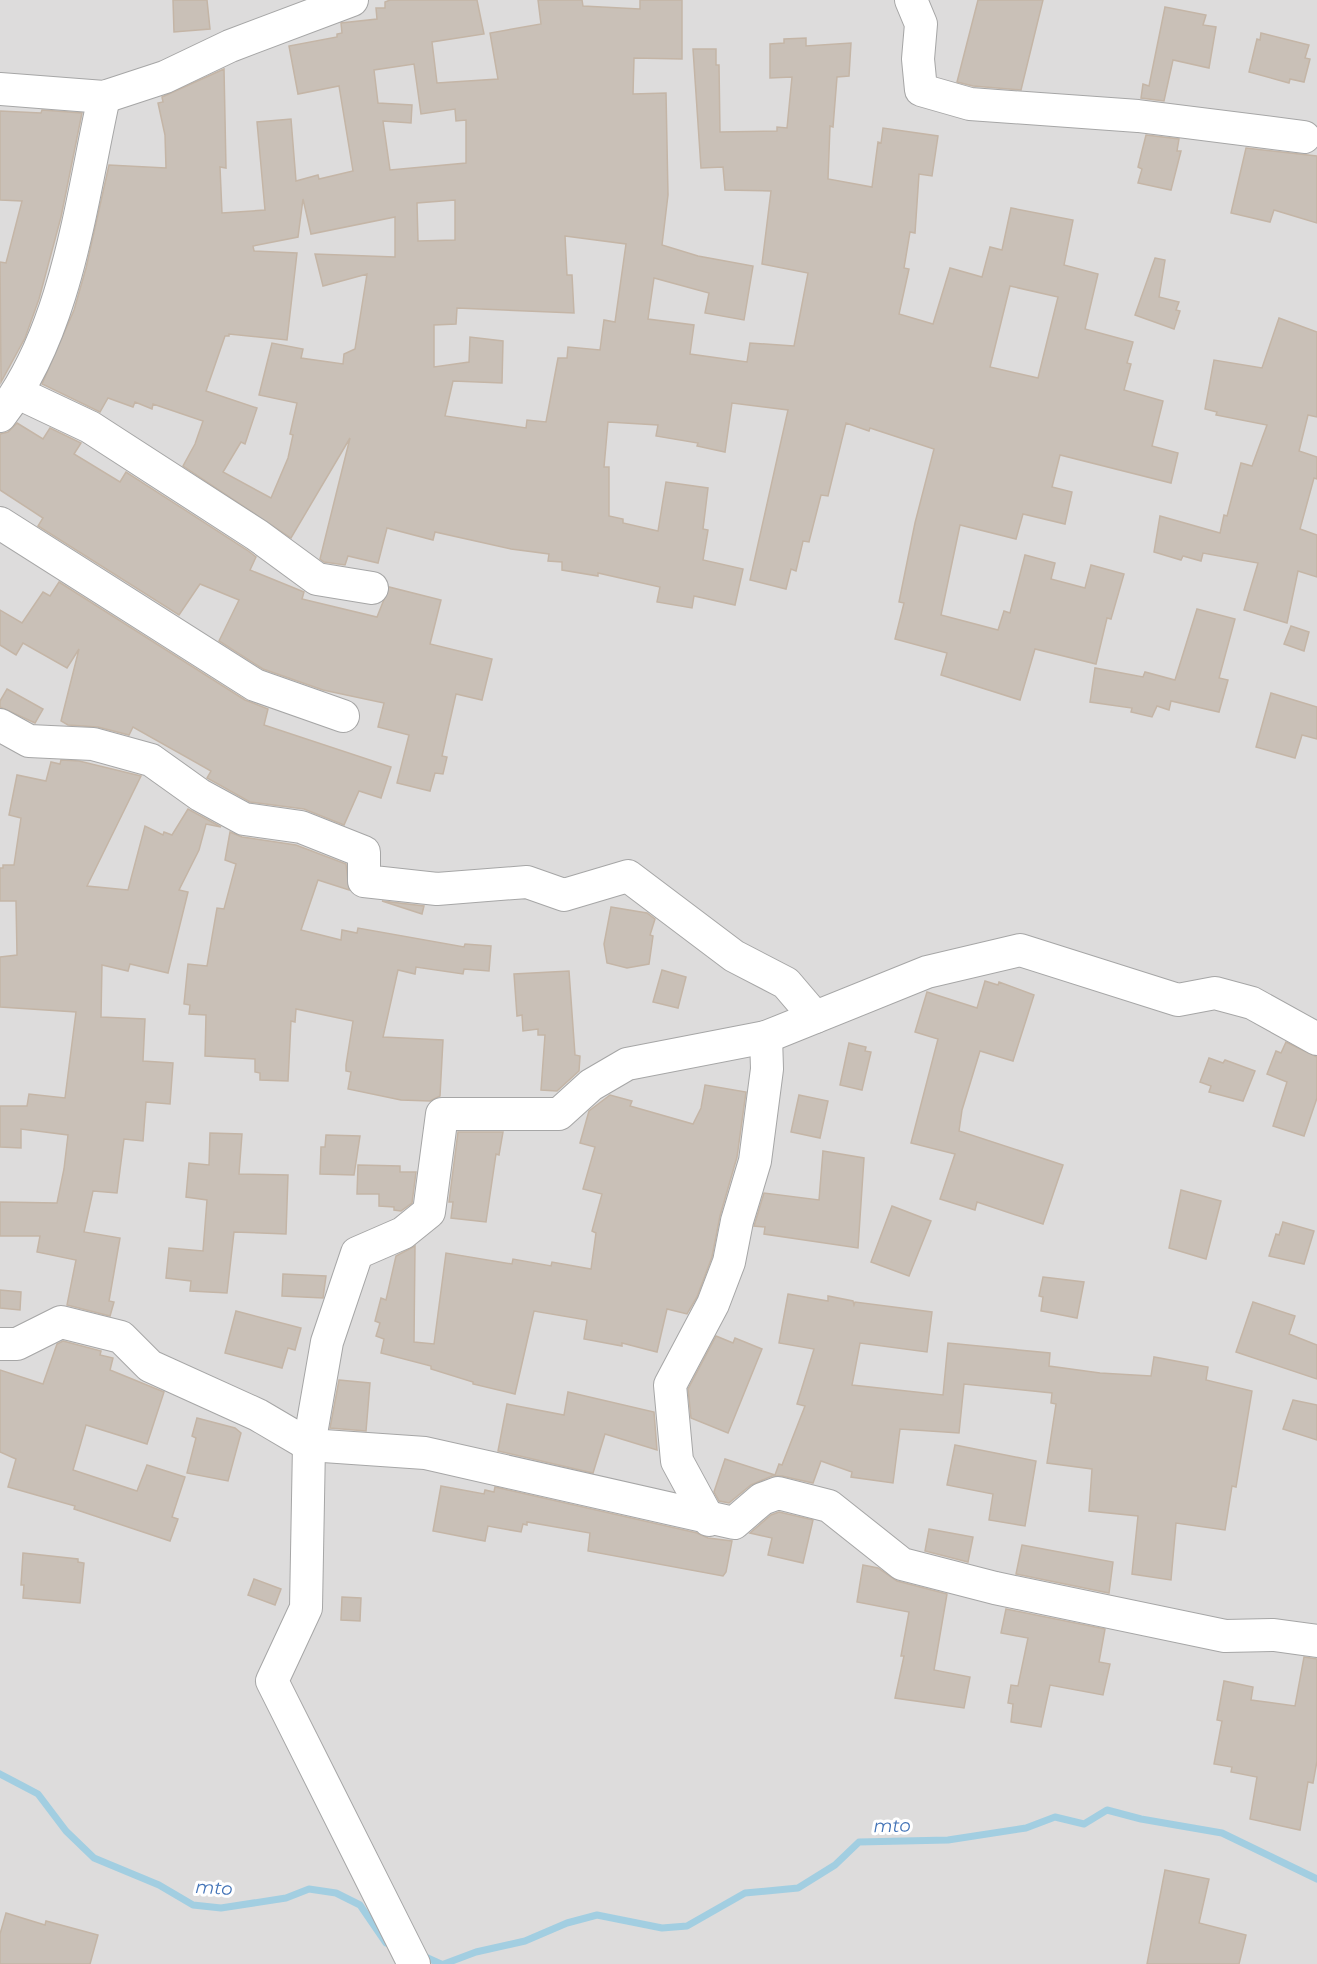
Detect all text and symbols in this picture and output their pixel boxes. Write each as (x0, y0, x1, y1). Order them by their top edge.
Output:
water label: mto (873, 1815, 911, 1837)
water label: mto (195, 1876, 233, 1900)

